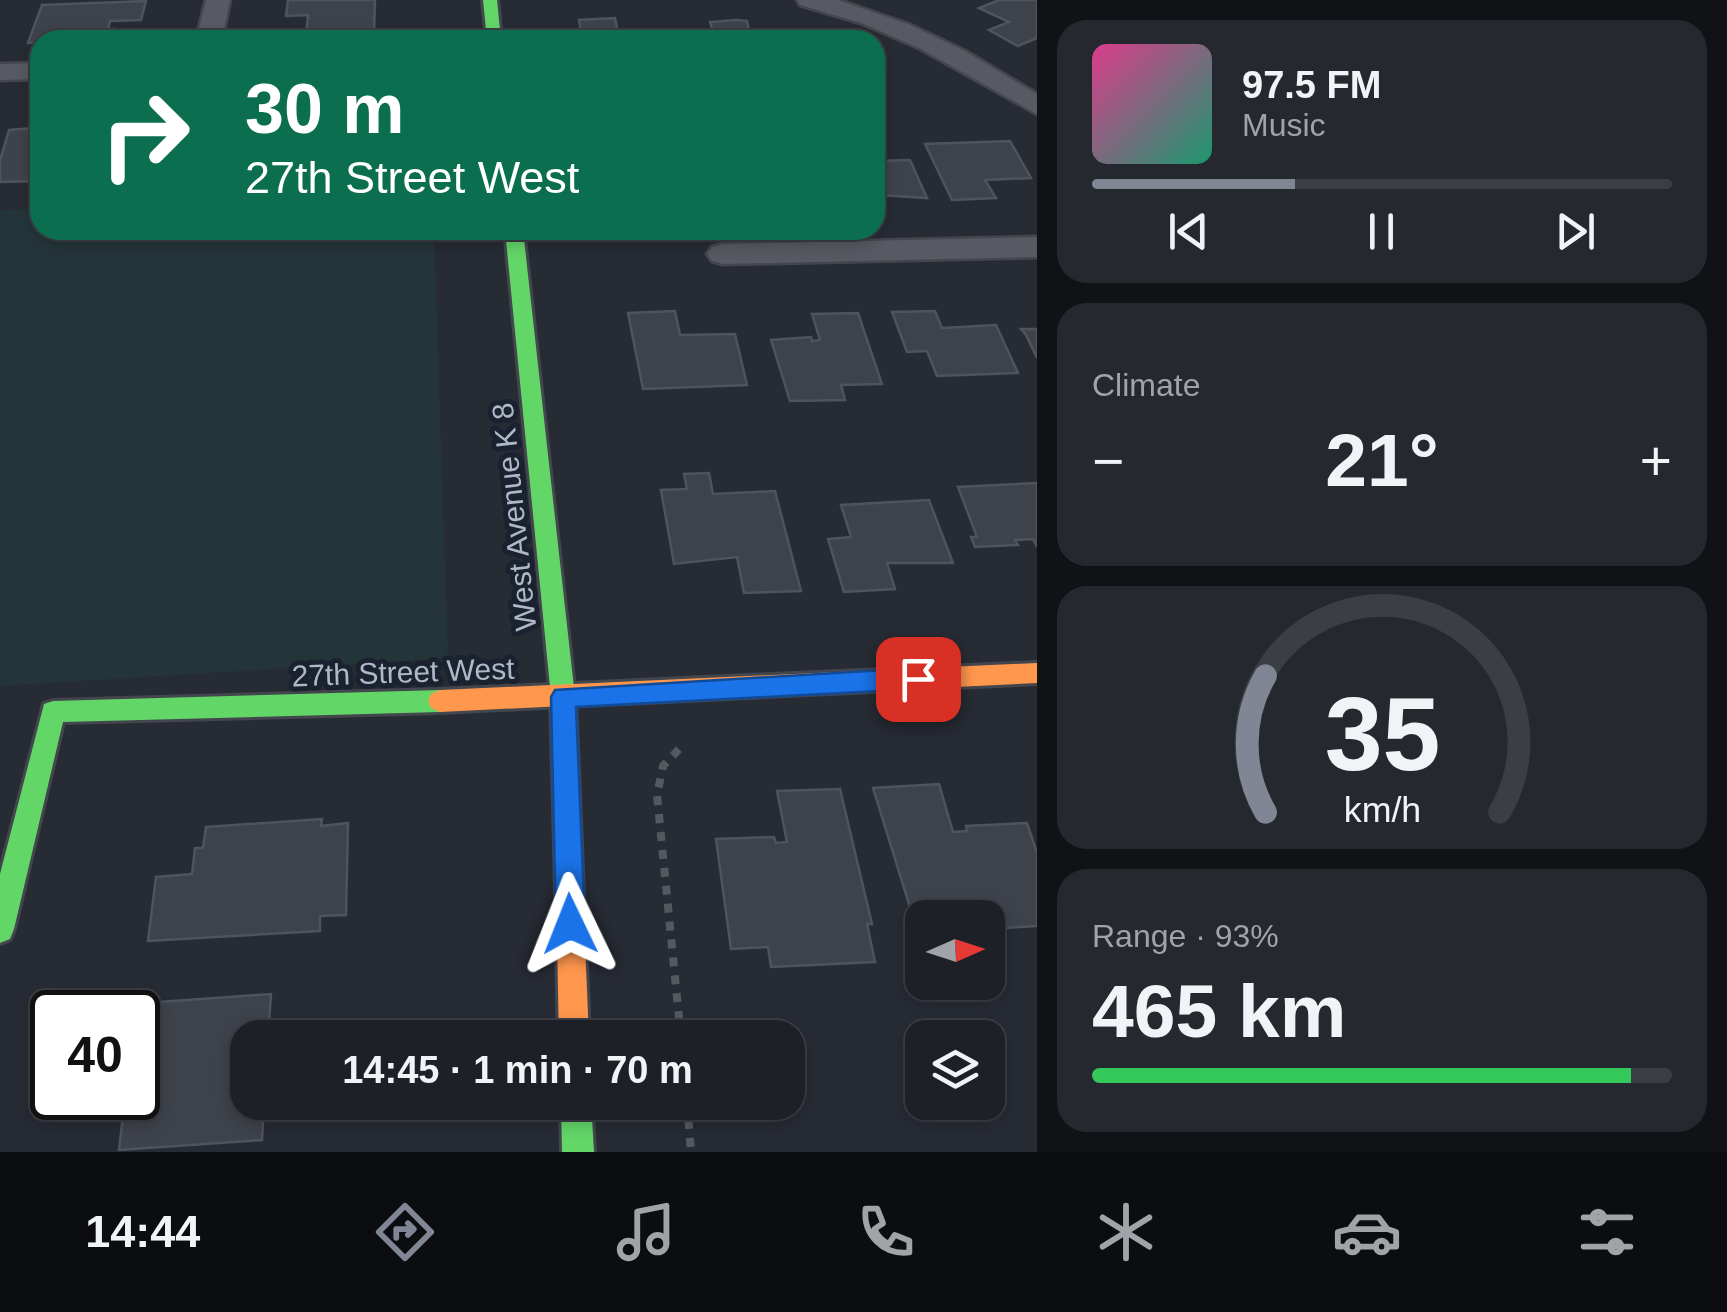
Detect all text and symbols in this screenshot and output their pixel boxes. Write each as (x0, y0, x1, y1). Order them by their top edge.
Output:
text: 97.5 FM (1242, 64, 1381, 106)
icon: right (80, 70, 210, 200)
text: 30 m (245, 70, 405, 148)
text: Music (1242, 107, 1326, 143)
text: 27th Street West (245, 152, 579, 203)
icon: previous (1161, 204, 1216, 259)
icon: pause (1354, 204, 1409, 259)
icon: next (1548, 204, 1603, 259)
text: Climate (1092, 367, 1200, 403)
street label: West Avenue K 8 (486, 401, 542, 633)
text: 21° (1325, 418, 1439, 502)
text: − (1092, 430, 1124, 492)
text: + (1640, 430, 1672, 492)
pin (876, 637, 961, 722)
street label: 27th Street West (291, 652, 516, 692)
icon: arrive (891, 652, 946, 707)
text: 35 (1324, 676, 1440, 792)
text: km/h (1343, 790, 1421, 830)
position arrow (518, 872, 622, 976)
north arrow (905, 900, 1005, 1000)
map controls (905, 900, 1005, 1120)
text: Range · 93% (1092, 918, 1279, 954)
text: 465 km (1092, 969, 1346, 1053)
speed limit sign: 40 (30, 990, 160, 1120)
button: layers (905, 1020, 1005, 1120)
text: 14:45 · 1 min · 70 m (342, 1049, 693, 1091)
icon: directions (370, 1197, 440, 1267)
icon: music (611, 1197, 681, 1267)
icon: phone (851, 1197, 921, 1267)
icon: climate (1091, 1197, 1161, 1267)
icon: car (1332, 1197, 1402, 1267)
icon: filters (1572, 1197, 1642, 1267)
text: 14:44 (85, 1206, 200, 1257)

